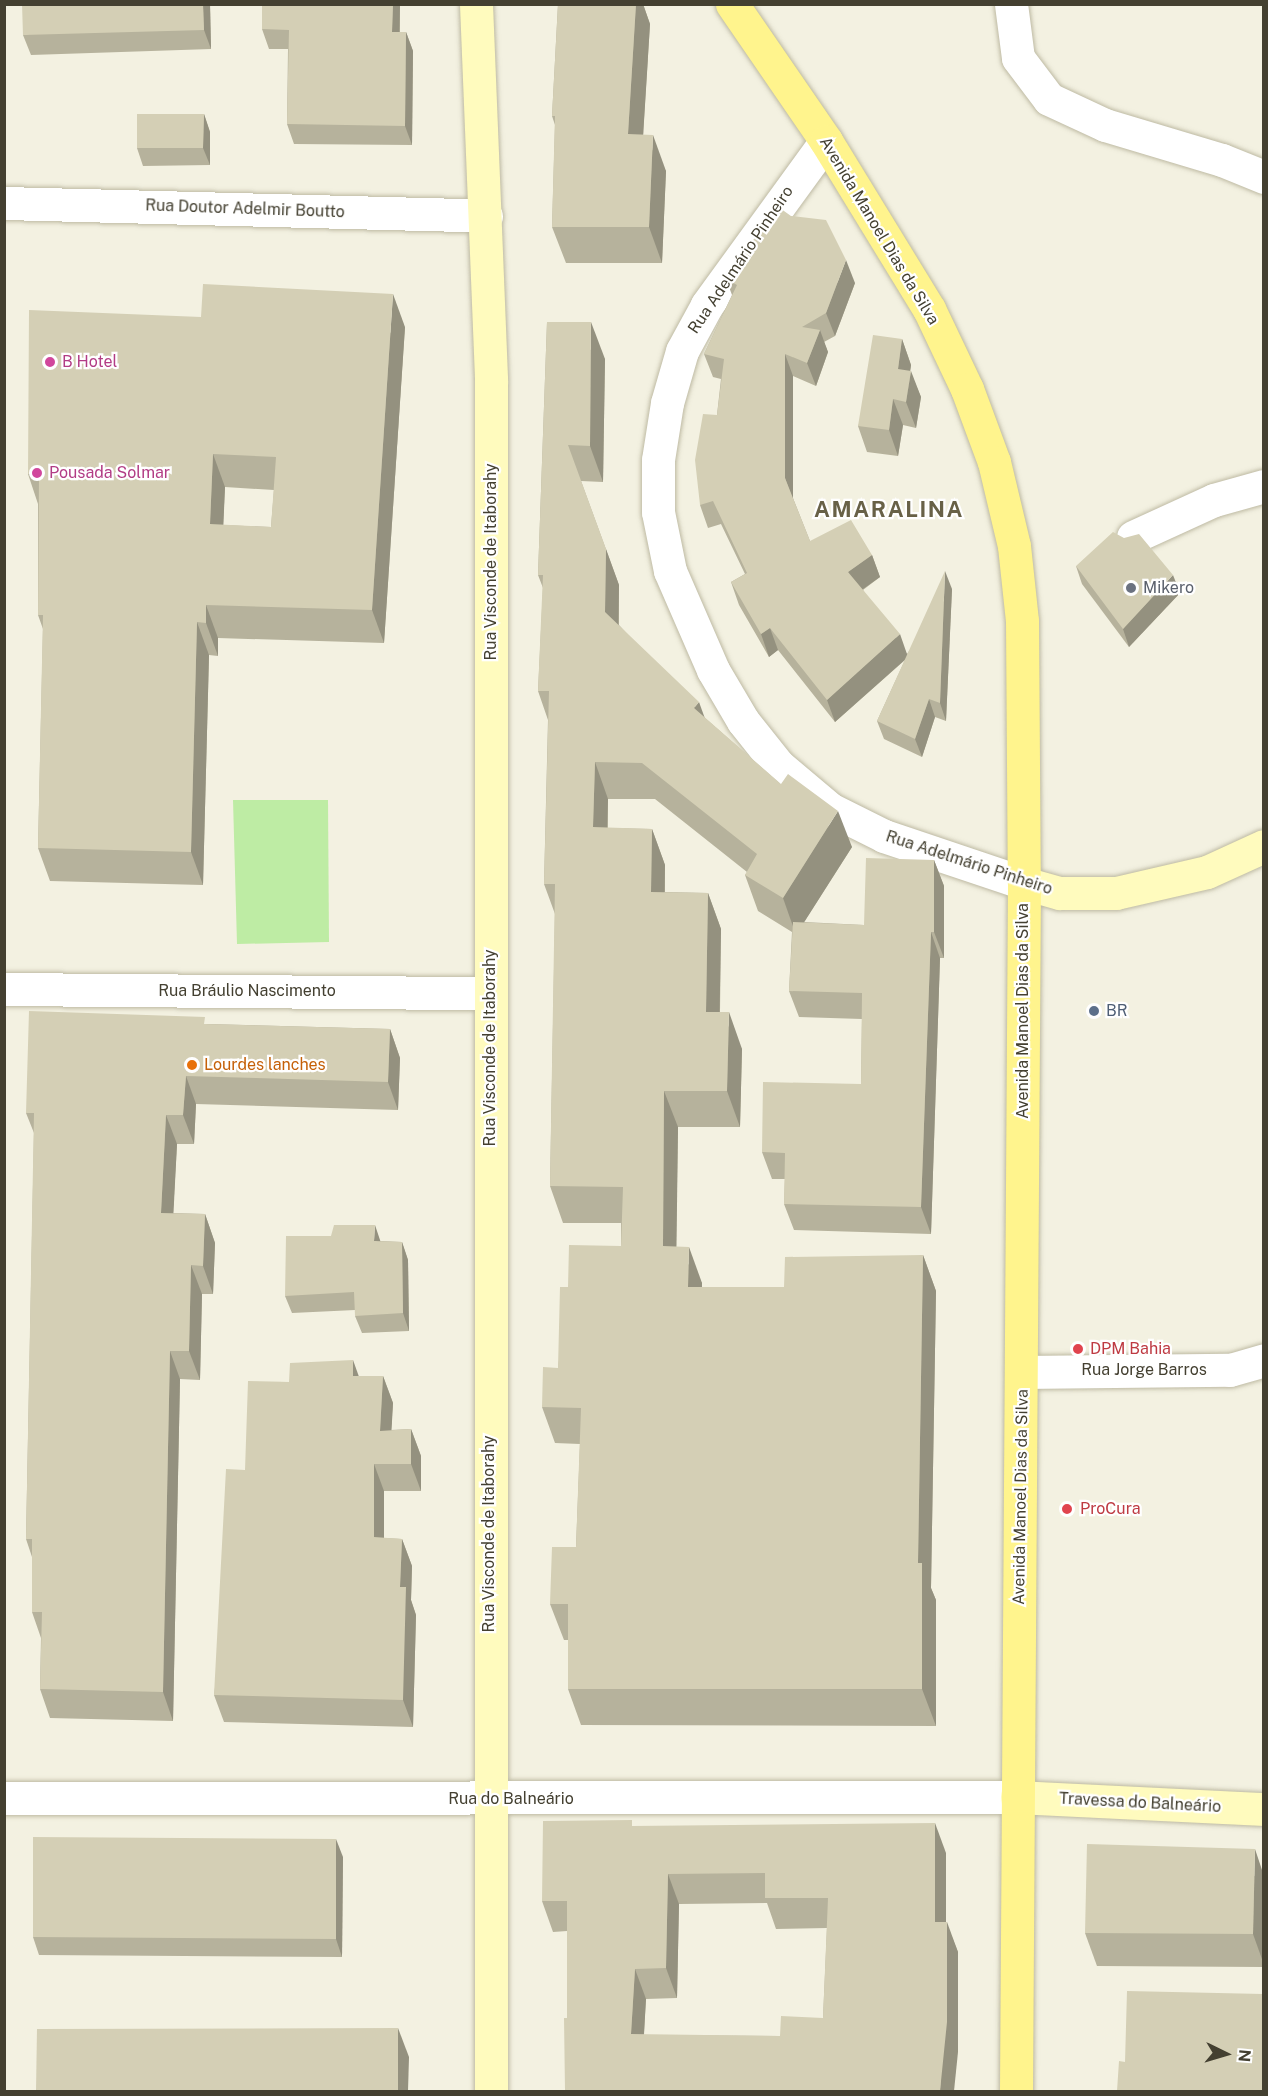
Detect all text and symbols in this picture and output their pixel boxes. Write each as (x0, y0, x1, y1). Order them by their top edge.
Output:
street label: Avenida Manoel Dias da Silva (815, 133, 943, 329)
street label: Rua Adelmário Pinheiro (684, 182, 798, 338)
street label: Rua Doutor Adelmir Boutto (145, 196, 345, 222)
place label: B Hotel (62, 352, 117, 372)
marker: B Hotel (43, 355, 57, 369)
place label: Pousada Solmar (49, 463, 170, 483)
street label: Rua Visconde de Itaborahy (481, 463, 501, 661)
marker: Pousada Solmar (30, 466, 44, 480)
district label: AMARALINA (814, 497, 964, 523)
place label: Mikero (1143, 578, 1194, 598)
marker: Mikero (1124, 581, 1138, 595)
street label: Rua Adelmário Pinheiro (883, 827, 1055, 899)
street label: Avenida Manoel Dias da Silva (1013, 903, 1033, 1119)
street label: Rua Visconde de Itaborahy (480, 949, 500, 1147)
street label: Rua Bráulio Nascimento (158, 981, 336, 1001)
place label: BR (1106, 1001, 1128, 1021)
marker: BR (1087, 1004, 1101, 1018)
place label: Lourdes lanches (204, 1055, 326, 1075)
marker: Lourdes lanches (185, 1058, 199, 1072)
place label: DPM Bahia (1090, 1339, 1171, 1359)
marker: DPM Bahia (1071, 1342, 1085, 1356)
street label: Rua Jorge Barros (1081, 1360, 1207, 1380)
street label: Avenida Manoel Dias da Silva (1010, 1389, 1032, 1605)
street label: Rua Visconde de Itaborahy (479, 1435, 499, 1633)
place label: ProCura (1080, 1499, 1141, 1519)
marker: ProCura (1058, 1500, 1076, 1518)
street label: Rua do Balneário (448, 1789, 574, 1809)
street label: Travessa do Balneário (1058, 1789, 1222, 1817)
north arrow (1196, 2024, 1256, 2084)
text: N (1234, 2049, 1254, 2063)

